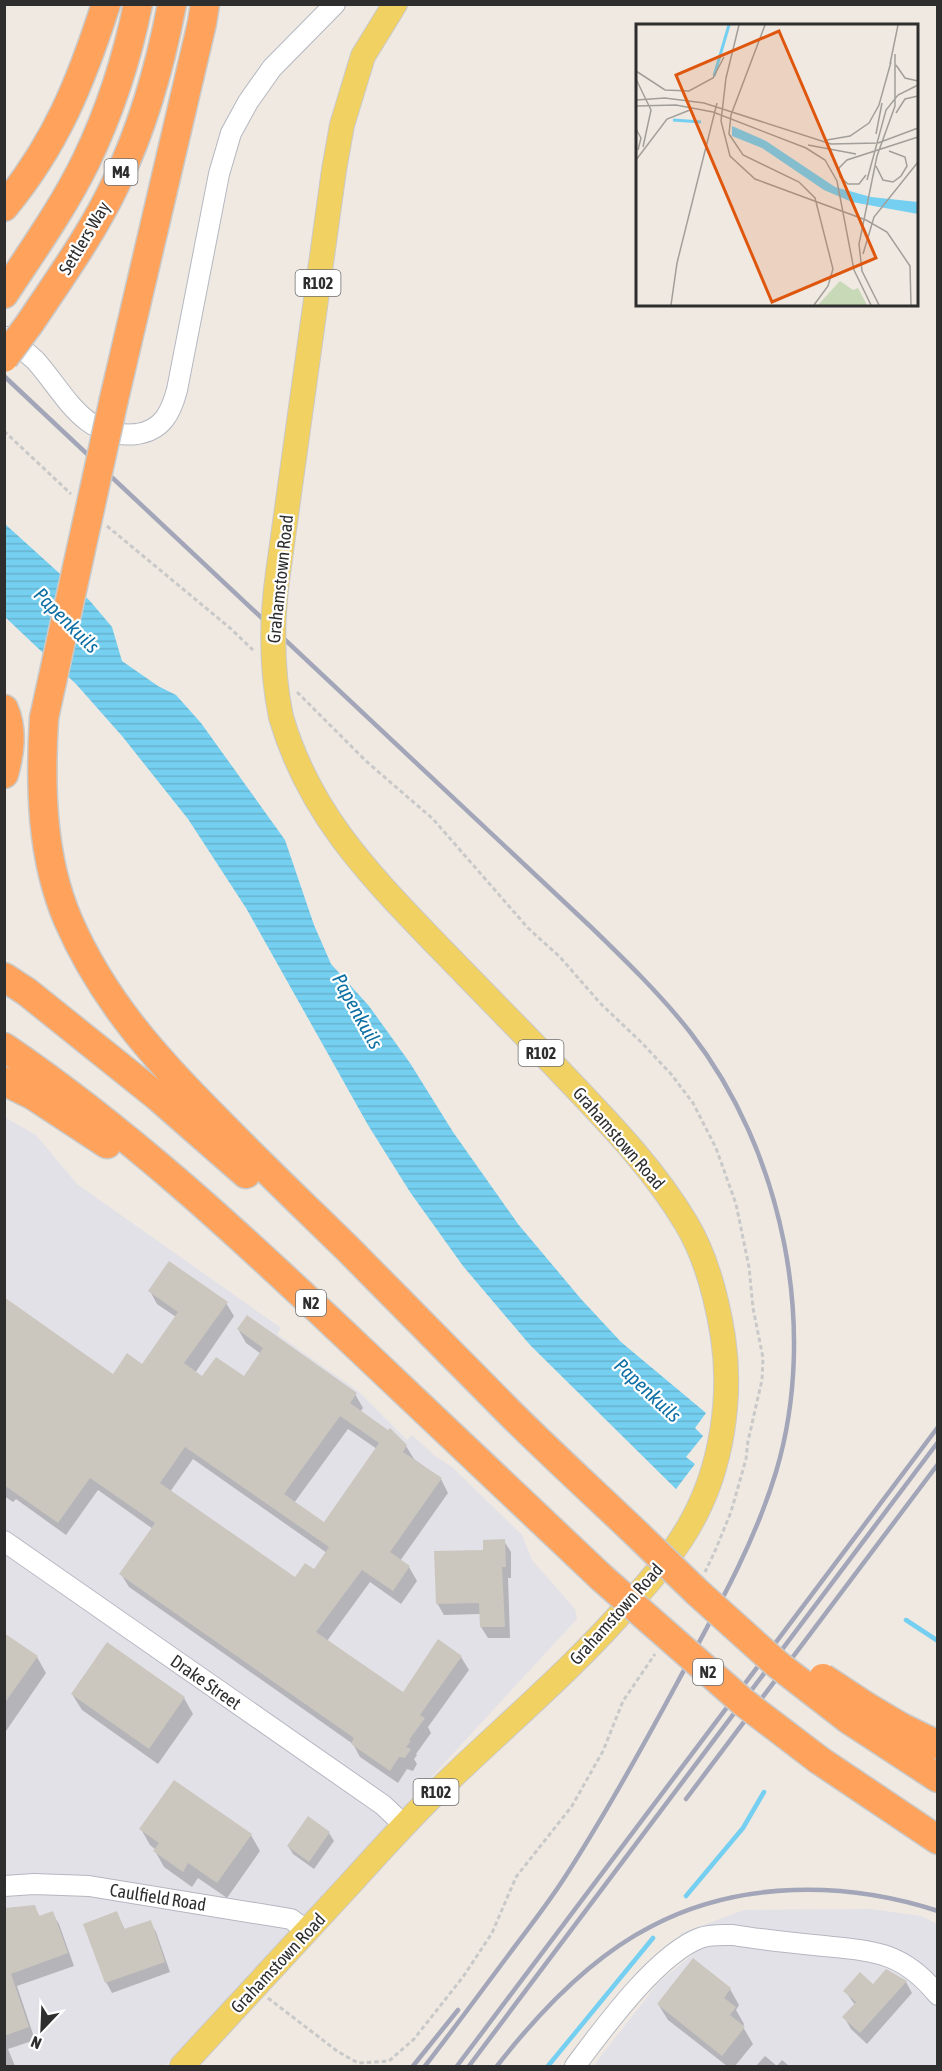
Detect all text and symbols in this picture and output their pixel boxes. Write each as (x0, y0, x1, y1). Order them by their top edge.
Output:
inset map (636, 24, 918, 306)
road number: M4 (104, 159, 138, 185)
street label: Settlers Way (54, 198, 114, 278)
road number: R102 (296, 270, 340, 296)
street label: Grahamstown Road (263, 514, 297, 644)
water label: Papenkuils (30, 583, 104, 657)
water label: Papenkuils (328, 969, 388, 1053)
road number: R102 (518, 1040, 564, 1066)
street label: Grahamstown Road (569, 1082, 669, 1194)
road number: N2 (296, 1290, 326, 1316)
water label: Papenkuils (610, 1353, 686, 1427)
street label: Grahamstown Road (565, 1559, 667, 1669)
street label: Drake Street (167, 1650, 245, 1714)
road number: N2 (693, 1659, 723, 1685)
road number: R102 (414, 1779, 458, 1805)
street label: Caulfield Road (108, 1879, 208, 1915)
street label: Grahamstown Road (226, 1909, 330, 2017)
north arrow (12, 1999, 72, 2059)
text: N (28, 2033, 44, 2053)

